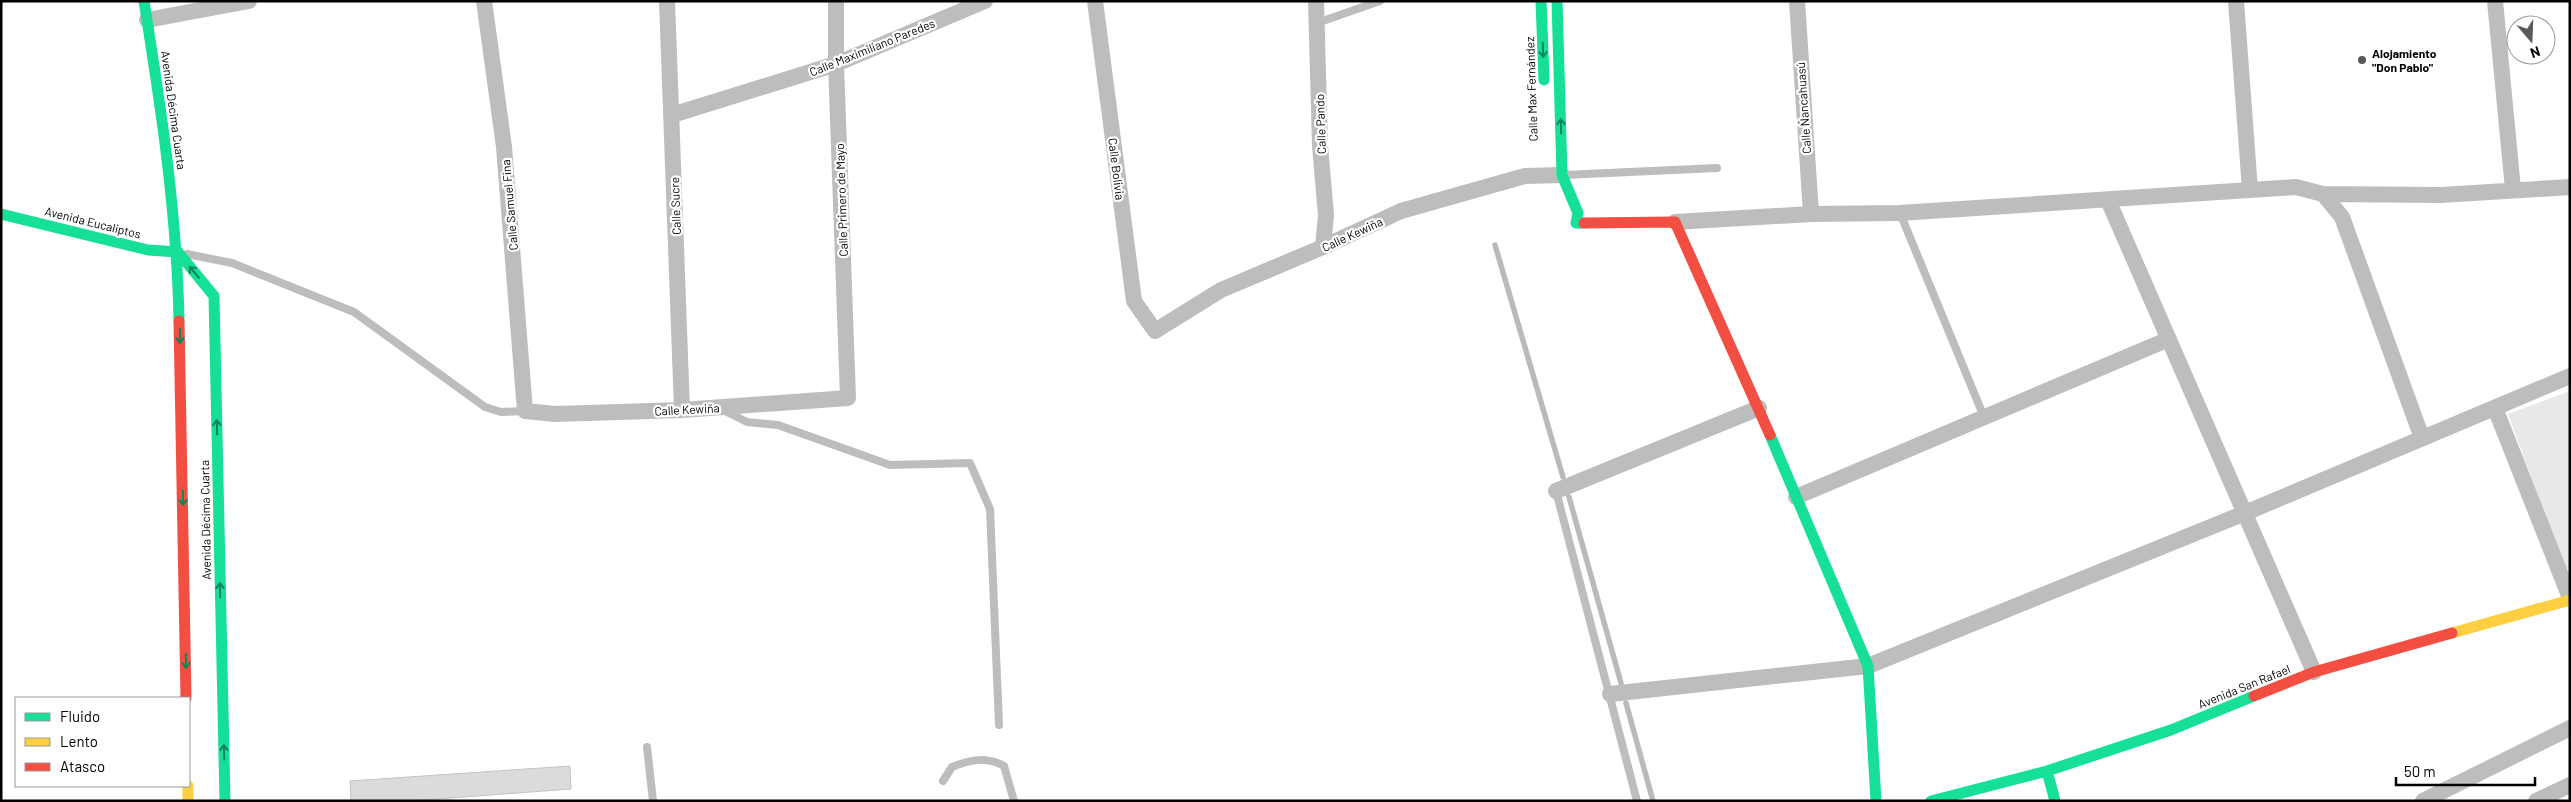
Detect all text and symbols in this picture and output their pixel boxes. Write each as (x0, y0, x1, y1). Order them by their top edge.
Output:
street label: Calle Maximiliano Paredes (807, 15, 937, 79)
north arrow (2506, 15, 2556, 65)
street label: Calle Max Fernández (1522, 36, 1540, 142)
one-way arrow (1538, 42, 1548, 58)
text: N (2528, 43, 2543, 62)
place label: Alojamiento "Don Pablo" (2372, 46, 2437, 74)
street label: Avenida Décima Cuarta (159, 50, 189, 170)
marker: Alojamiento "Don Pablo" (2356, 54, 2368, 66)
street label: Calle Ñancahuasú (1793, 62, 1813, 154)
street label: Calle Pando (1312, 94, 1328, 154)
one-way arrow (1556, 118, 1565, 134)
street label: Calle Bolivia (1106, 137, 1128, 201)
street label: Calle Primero de Mayo (832, 143, 850, 257)
street label: Calle Samuel Fina (498, 159, 520, 251)
street label: Calle Sucre (667, 177, 683, 235)
street label: Avenida Eucaliptos (44, 203, 143, 241)
street label: Calle Kewiña (1319, 214, 1385, 254)
one-way arrow (189, 266, 200, 279)
one-way arrow (175, 328, 184, 344)
street label: Calle Kewiña (654, 400, 720, 418)
one-way arrow (212, 419, 222, 436)
street label: Avenida Décima Cuarta (197, 460, 213, 580)
one-way arrow (178, 490, 187, 506)
one-way arrow (215, 582, 225, 598)
one-way arrow (181, 653, 190, 669)
street label: Avenida San Rafael (2196, 661, 2292, 711)
legend (15, 697, 190, 787)
text: Fluido (60, 707, 100, 725)
text: Lento (60, 732, 98, 750)
one-way arrow (219, 744, 228, 760)
scale bar (2396, 754, 2535, 786)
text: Atasco (60, 757, 105, 775)
text: 50 m (2404, 762, 2436, 780)

